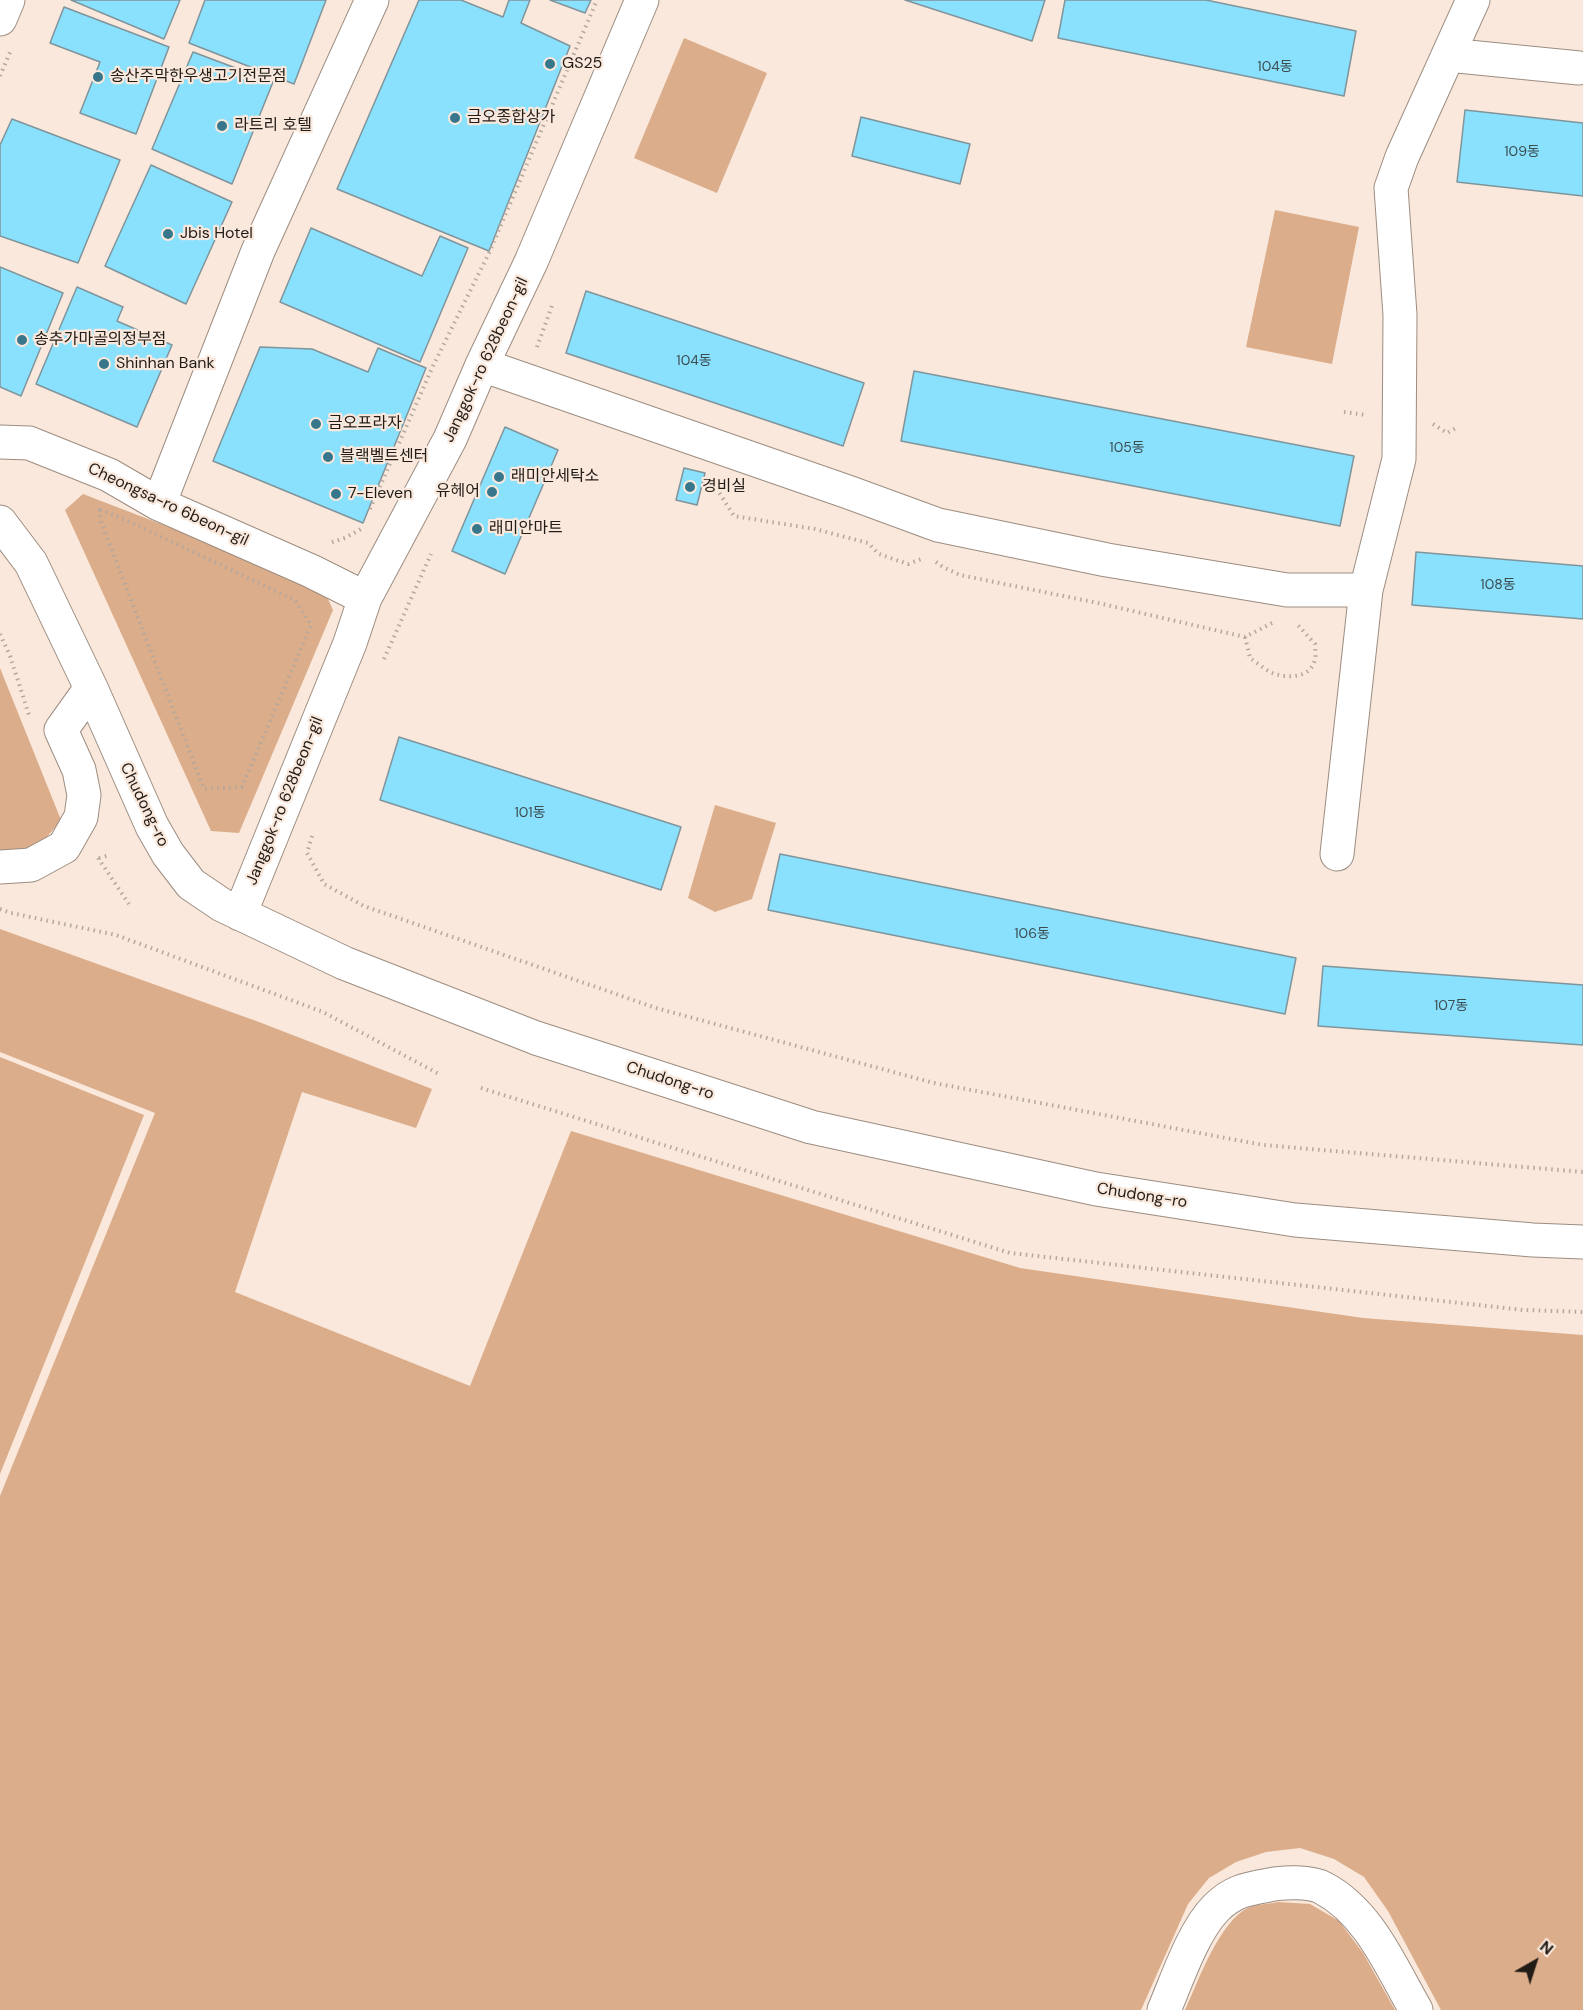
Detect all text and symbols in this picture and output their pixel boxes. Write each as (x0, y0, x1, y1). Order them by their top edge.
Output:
place label: GS25 (562, 54, 602, 74)
marker: GS25 (543, 57, 557, 71)
house number: 104동 (1257, 59, 1293, 75)
place label: 송산주막한우생고기전문점 (110, 67, 287, 87)
marker: 송산주막한우생고기전문점 (91, 70, 105, 84)
place label: 금오종합상가 (467, 108, 555, 128)
marker: 금오종합상가 (448, 111, 462, 125)
place label: 라트리 호텔 (234, 116, 312, 136)
marker: 라트리 호텔 (215, 119, 229, 133)
house number: 109동 (1504, 144, 1540, 160)
place label: Jbis Hotel (180, 224, 253, 244)
marker: Jbis Hotel (161, 227, 175, 241)
street label: Janggok-ro 628beon-gil (439, 274, 533, 446)
place label: 송추가마골의정부점 (34, 330, 166, 350)
marker: 송추가마골의정부점 (15, 333, 29, 347)
house number: 104동 (676, 353, 712, 369)
place label: Shinhan Bank (116, 354, 214, 374)
marker: Shinhan Bank (97, 357, 111, 371)
place label: 금오프라자 (328, 414, 402, 434)
marker: 금오프라자 (309, 417, 323, 431)
house number: 105동 (1109, 440, 1145, 456)
place label: 블랙벨트센터 (340, 447, 428, 467)
marker: 블랙벨트센터 (321, 450, 335, 464)
street label: Cheongsa-ro 6beon-gil (85, 459, 251, 551)
place label: 래미안세탁소 (511, 467, 599, 487)
marker: 래미안세탁소 (492, 470, 506, 484)
place label: 경비실 (702, 477, 746, 497)
marker: 경비실 (683, 480, 697, 494)
place label: 유헤어 (436, 482, 480, 502)
place label: 7-Eleven (348, 484, 412, 504)
marker: 유헤어 (485, 485, 499, 499)
marker: 7-Eleven (329, 487, 343, 501)
place label: 래미안마트 (489, 519, 563, 539)
marker: 래미안마트 (470, 522, 484, 536)
house number: 108동 (1480, 577, 1516, 593)
street label: Janggok-ro 628beon-gil (242, 714, 328, 888)
street label: Chudong-ro (115, 760, 173, 850)
house number: 101동 (514, 805, 546, 821)
house number: 106동 (1014, 926, 1050, 942)
house number: 107동 (1434, 998, 1468, 1014)
street label: Chudong-ro (624, 1058, 716, 1104)
street label: Chudong-ro (1095, 1179, 1189, 1213)
north arrow (1505, 1932, 1565, 1992)
text: N (1535, 1936, 1558, 1959)

